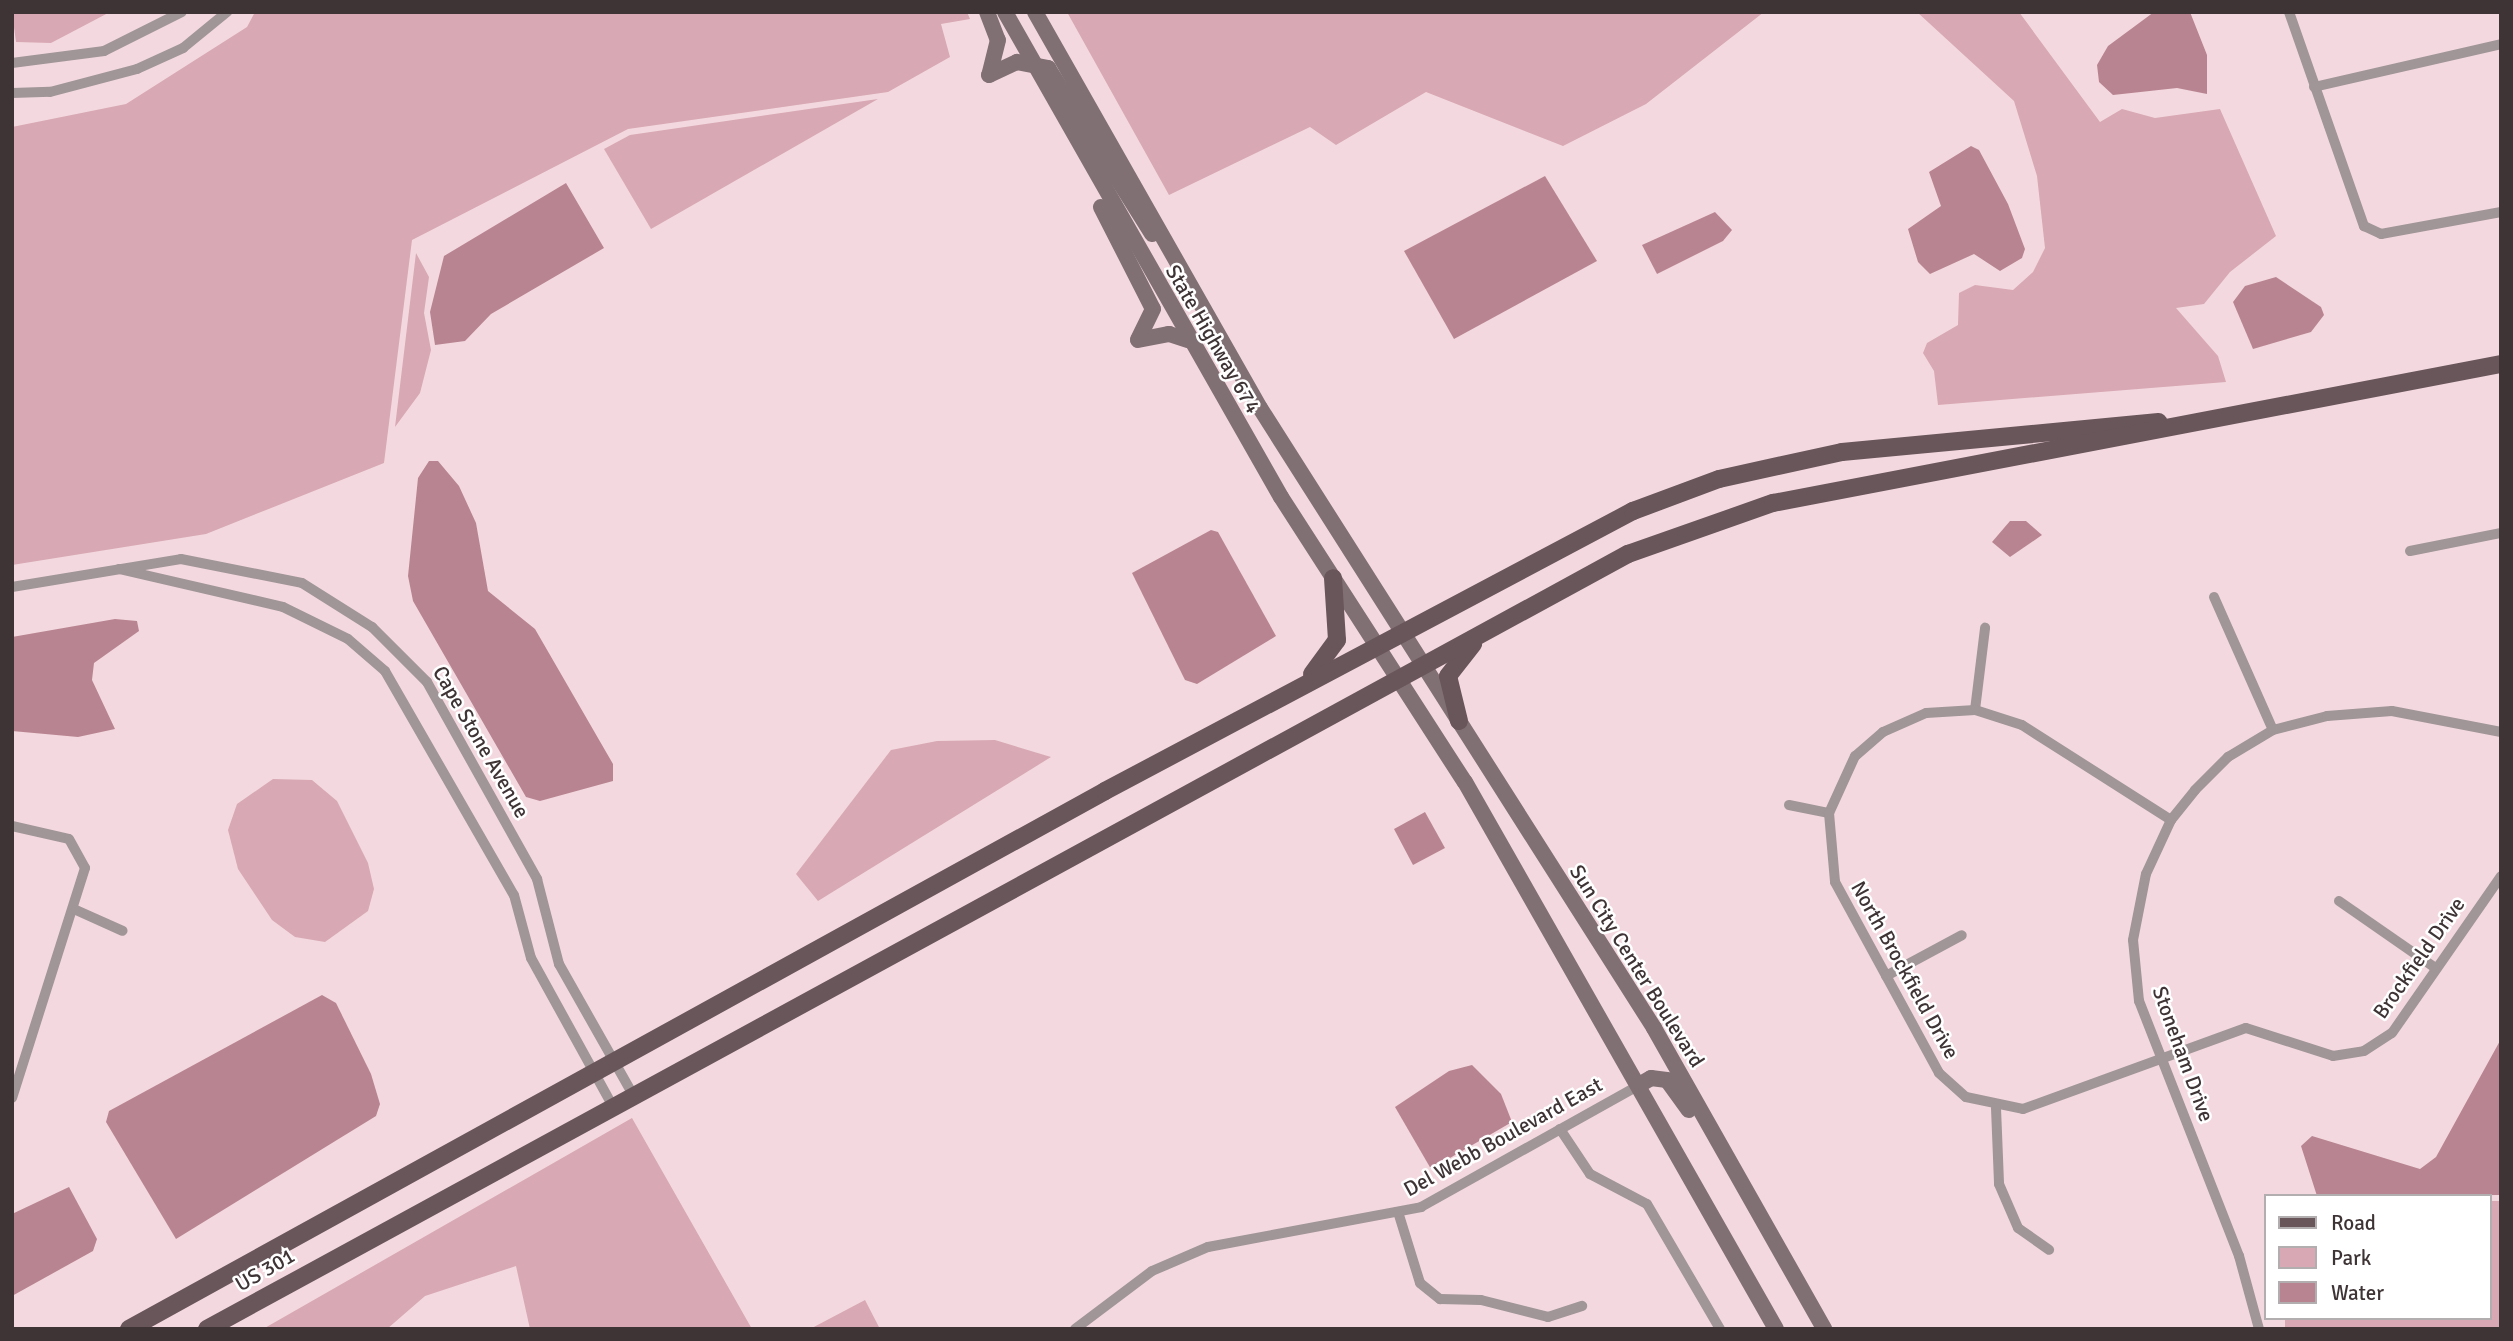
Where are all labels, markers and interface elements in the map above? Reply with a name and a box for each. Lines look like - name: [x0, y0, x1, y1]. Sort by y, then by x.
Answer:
- street label: State Highway 674: [1160, 260, 1266, 418]
- street label: Cape Stone Avenue: [427, 661, 535, 823]
- street label: Sun City Center Boulevard: [1564, 860, 1710, 1072]
- street label: North Brockfield Drive: [1846, 877, 1964, 1063]
- street label: Brockfield Drive: [2368, 892, 2470, 1024]
- street label: Stoneham Drive: [2147, 983, 2219, 1125]
- street label: Del Webb Boulevard East: [1399, 1072, 1607, 1202]
- legend: [2264, 1194, 2492, 1320]
- text: Road: [2331, 1210, 2376, 1236]
- street label: US 301: [231, 1243, 299, 1297]
- text: Park: [2331, 1245, 2371, 1271]
- text: Water: [2331, 1280, 2384, 1306]

